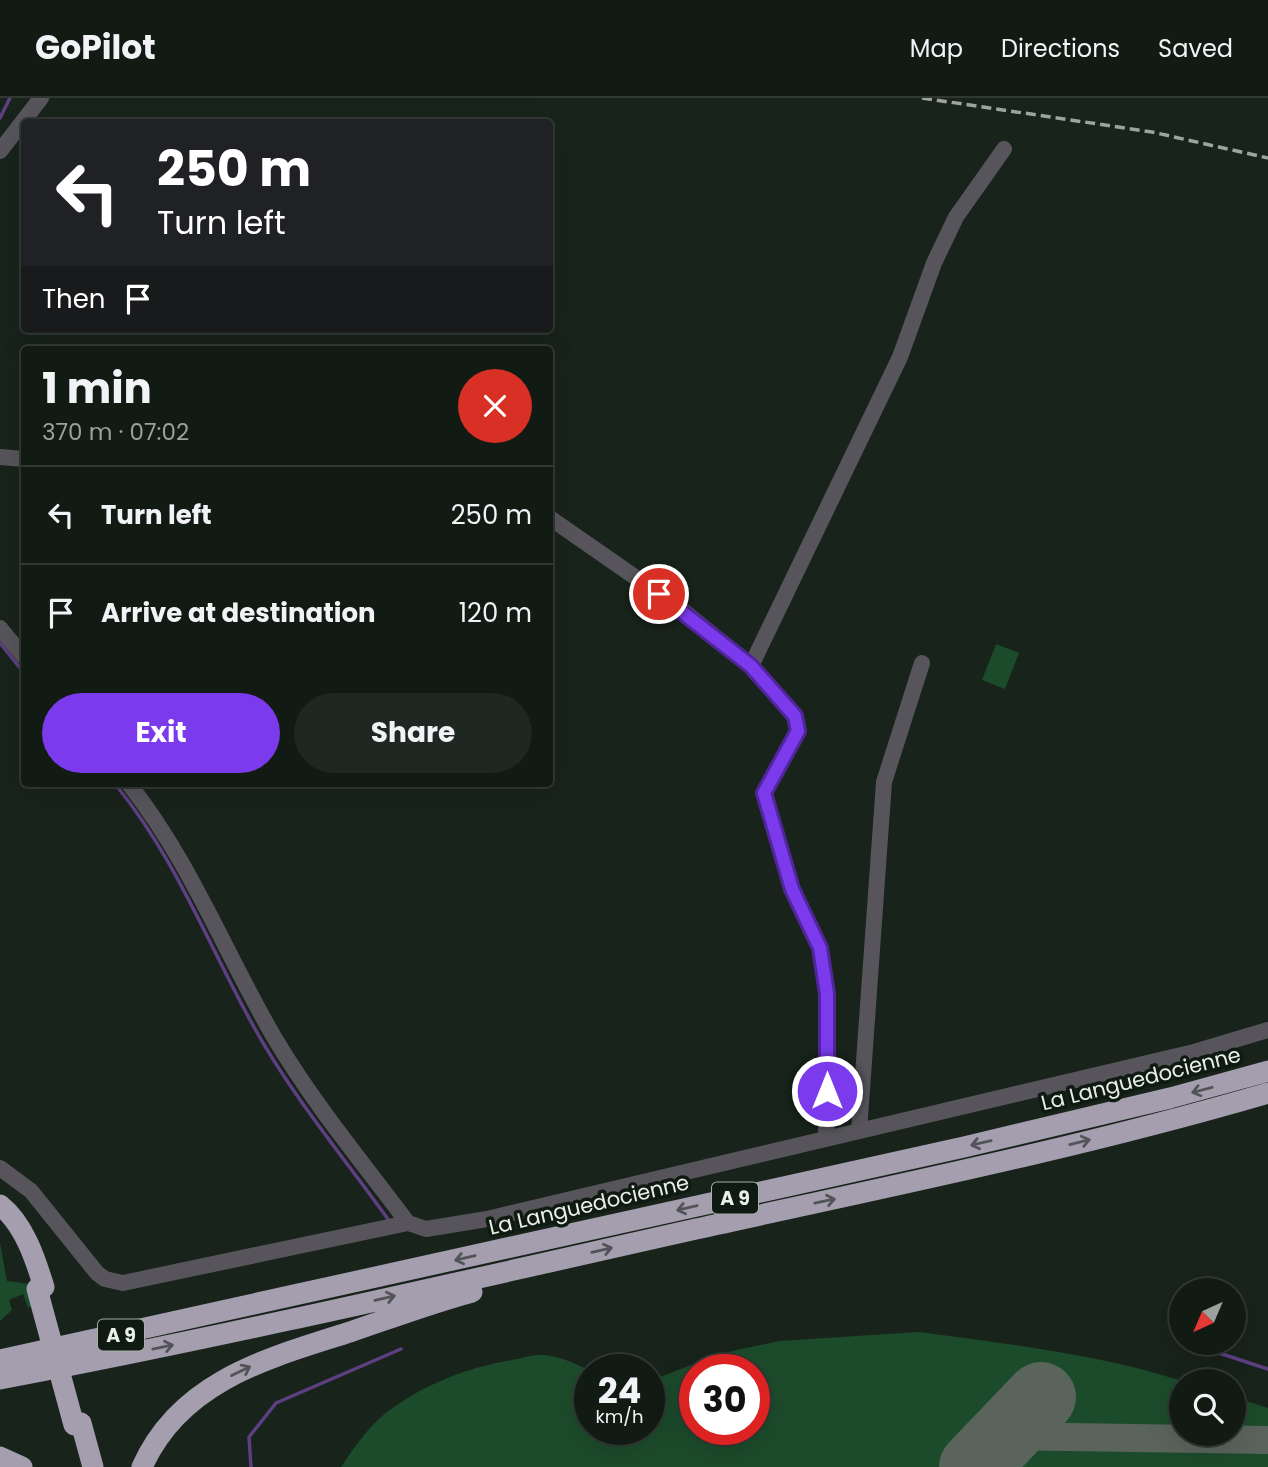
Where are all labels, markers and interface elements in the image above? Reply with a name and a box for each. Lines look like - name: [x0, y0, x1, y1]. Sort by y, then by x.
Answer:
- text: GoPilot: [35, 24, 156, 71]
- text: Map: [910, 32, 963, 65]
- text: Directions: [1001, 32, 1120, 65]
- text: Saved: [1158, 32, 1233, 65]
- text: 250 m: [157, 135, 311, 203]
- icon: left: [42, 147, 133, 238]
- text: Turn left: [157, 200, 286, 245]
- icon: arrive: [119, 280, 157, 318]
- text: Then: [42, 281, 105, 317]
- text: 1 min: [42, 359, 152, 418]
- button: close: [458, 369, 532, 443]
- text: 370 m · 07:02: [42, 416, 189, 448]
- icon: left: [42, 496, 80, 534]
- text: Turn left: [101, 497, 212, 533]
- text: 250 m: [451, 497, 532, 533]
- pin: [629, 564, 689, 624]
- icon: arrive: [640, 575, 678, 613]
- icon: arrive: [42, 594, 80, 632]
- text: Arrive at destination: [101, 595, 376, 631]
- text: 120 m: [459, 595, 532, 631]
- button: Exit: [42, 693, 280, 773]
- button: Share: [294, 693, 532, 773]
- street label: La Languedocienne: [1038, 1040, 1244, 1117]
- position arrow: [790, 1054, 864, 1128]
- one-way arrow: [1192, 1084, 1214, 1097]
- one-way arrow: [1068, 1134, 1091, 1148]
- one-way arrow: [970, 1137, 993, 1151]
- street label: La Languedocienne: [486, 1167, 692, 1242]
- road number: A 9: [712, 1182, 758, 1214]
- one-way arrow: [813, 1194, 835, 1207]
- one-way arrow: [676, 1202, 699, 1216]
- one-way arrow: [590, 1243, 613, 1257]
- one-way arrow: [454, 1252, 477, 1265]
- north arrow: [1169, 1278, 1246, 1354]
- map controls: [1169, 1278, 1246, 1446]
- one-way arrow: [373, 1291, 396, 1305]
- road number: A 9: [98, 1320, 144, 1350]
- one-way arrow: [151, 1339, 174, 1353]
- speed limit sign: 30: [679, 1354, 770, 1445]
- one-way arrow: [230, 1363, 251, 1377]
- text: 24: [598, 1366, 641, 1415]
- button: search: [1169, 1369, 1246, 1446]
- text: km/h: [596, 1404, 643, 1429]

